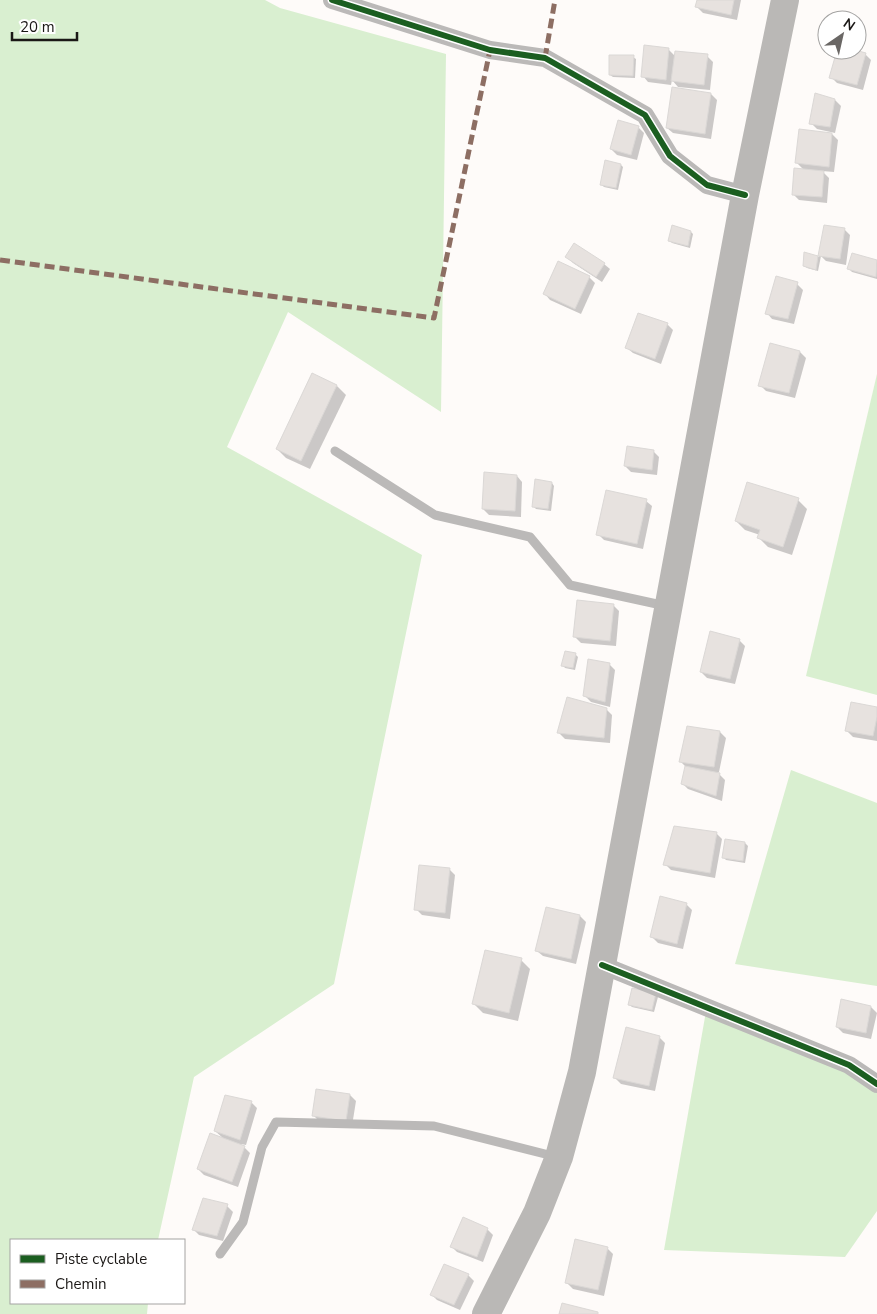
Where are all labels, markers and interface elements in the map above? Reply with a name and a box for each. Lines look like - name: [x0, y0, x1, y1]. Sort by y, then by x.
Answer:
- scale bar: [12, 10, 78, 42]
- north arrow: [817, 10, 867, 60]
- text: N: [839, 14, 859, 35]
- text: 20 m: [20, 17, 55, 37]
- legend: [10, 1239, 185, 1304]
- text: Piste cyclable: [55, 1249, 147, 1269]
- text: Chemin: [55, 1274, 106, 1294]

